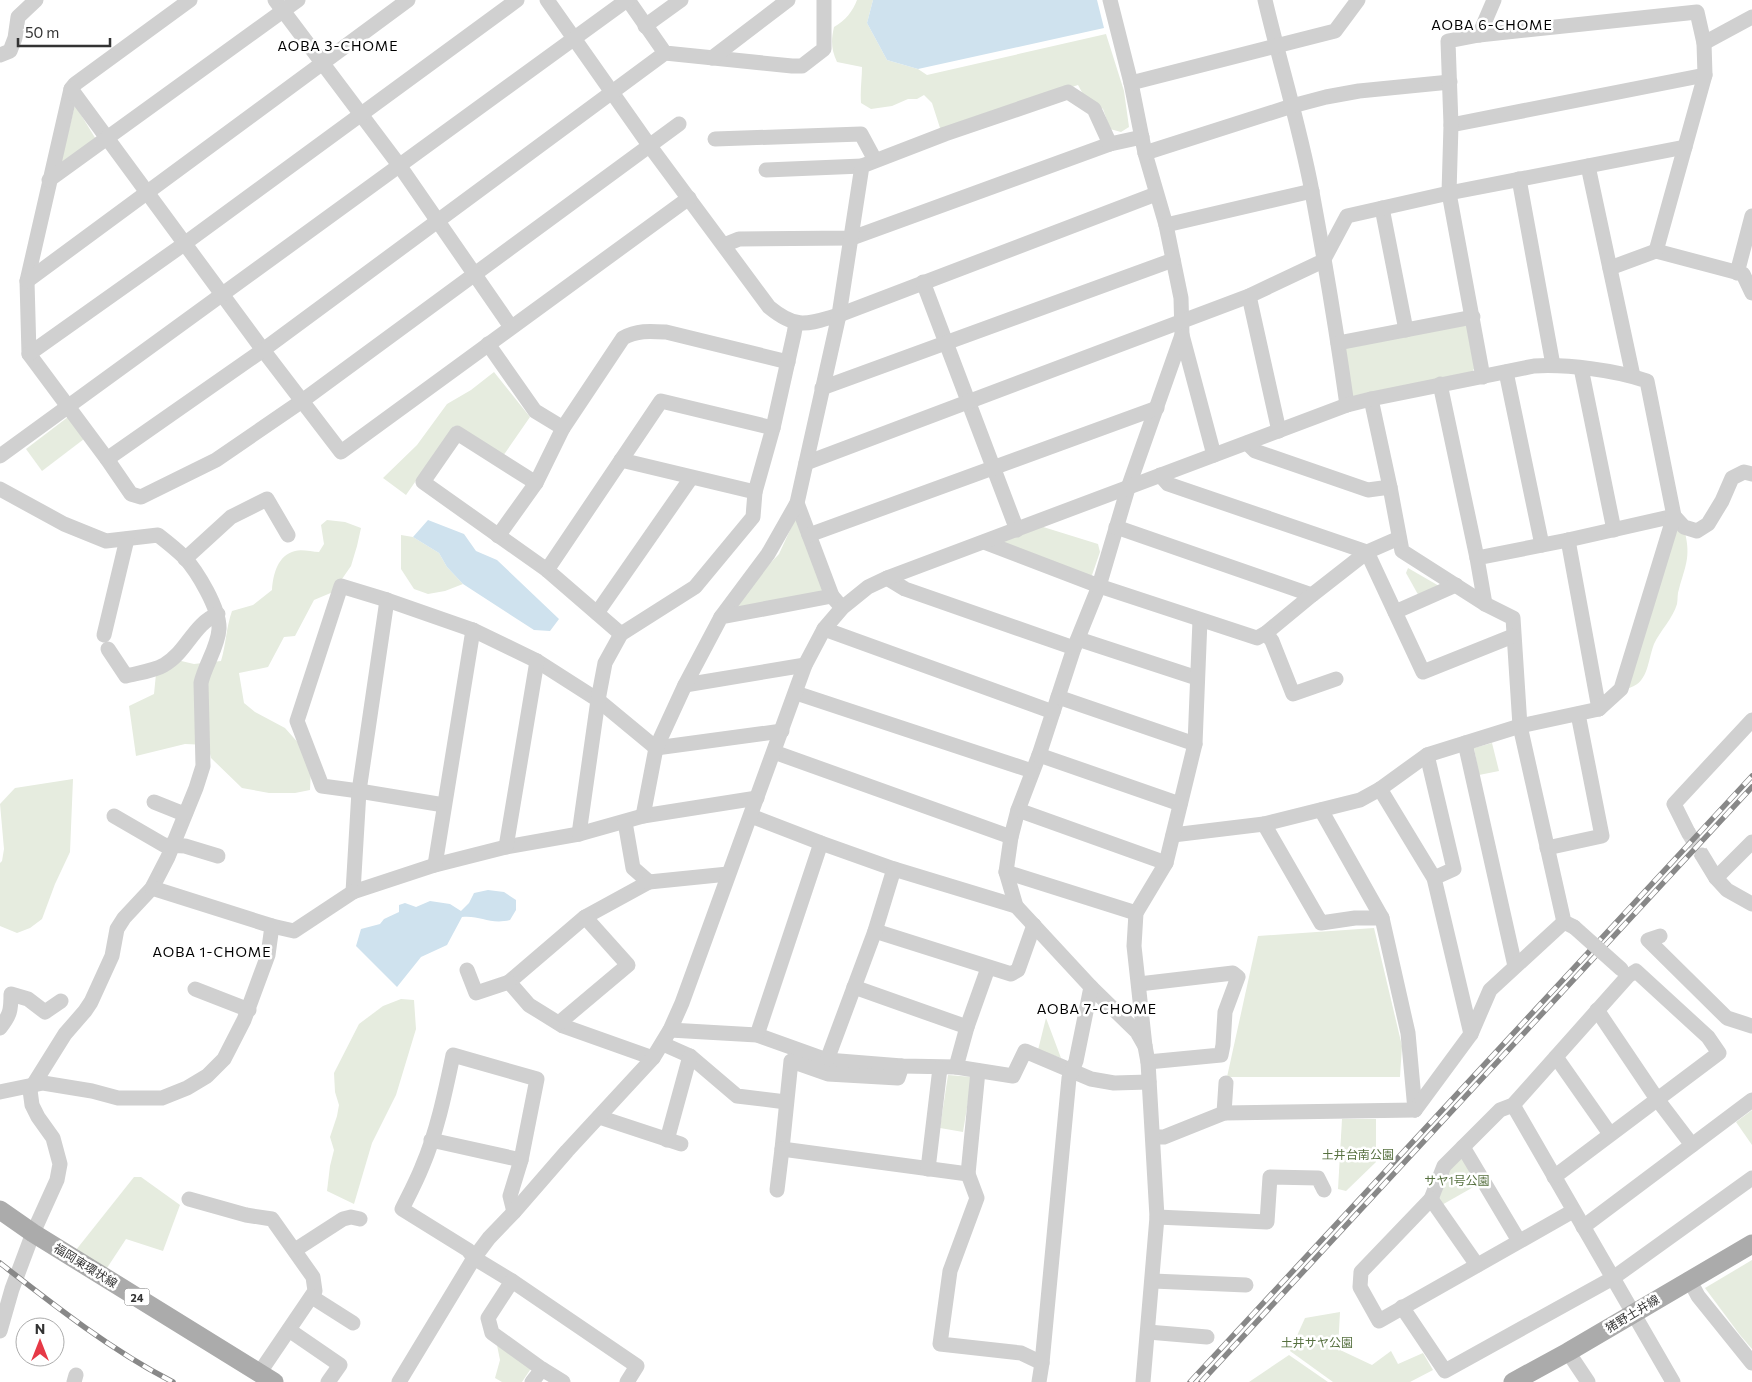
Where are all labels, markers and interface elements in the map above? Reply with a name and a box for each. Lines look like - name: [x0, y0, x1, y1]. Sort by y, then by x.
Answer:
- scale bar: [18, 15, 110, 47]
- district label: AOBA 6-CHOME: [1431, 16, 1553, 33]
- text: 50 m: [25, 23, 59, 41]
- district label: AOBA 3-CHOME: [278, 37, 398, 54]
- district label: AOBA 1-CHOME: [153, 943, 271, 960]
- district label: AOBA 7-CHOME: [1037, 1000, 1157, 1017]
- park label: 土井台南公園: [1322, 1147, 1394, 1161]
- park label: サヤ1号公園: [1424, 1173, 1490, 1187]
- street label: 福岡東環状線: [52, 1240, 120, 1290]
- road number: 24: [124, 1288, 150, 1305]
- street label: 猪野土井線: [1603, 1292, 1661, 1334]
- north arrow: [15, 1317, 65, 1367]
- text: N: [35, 1320, 45, 1337]
- park label: 土井サヤ公園: [1281, 1335, 1353, 1349]

